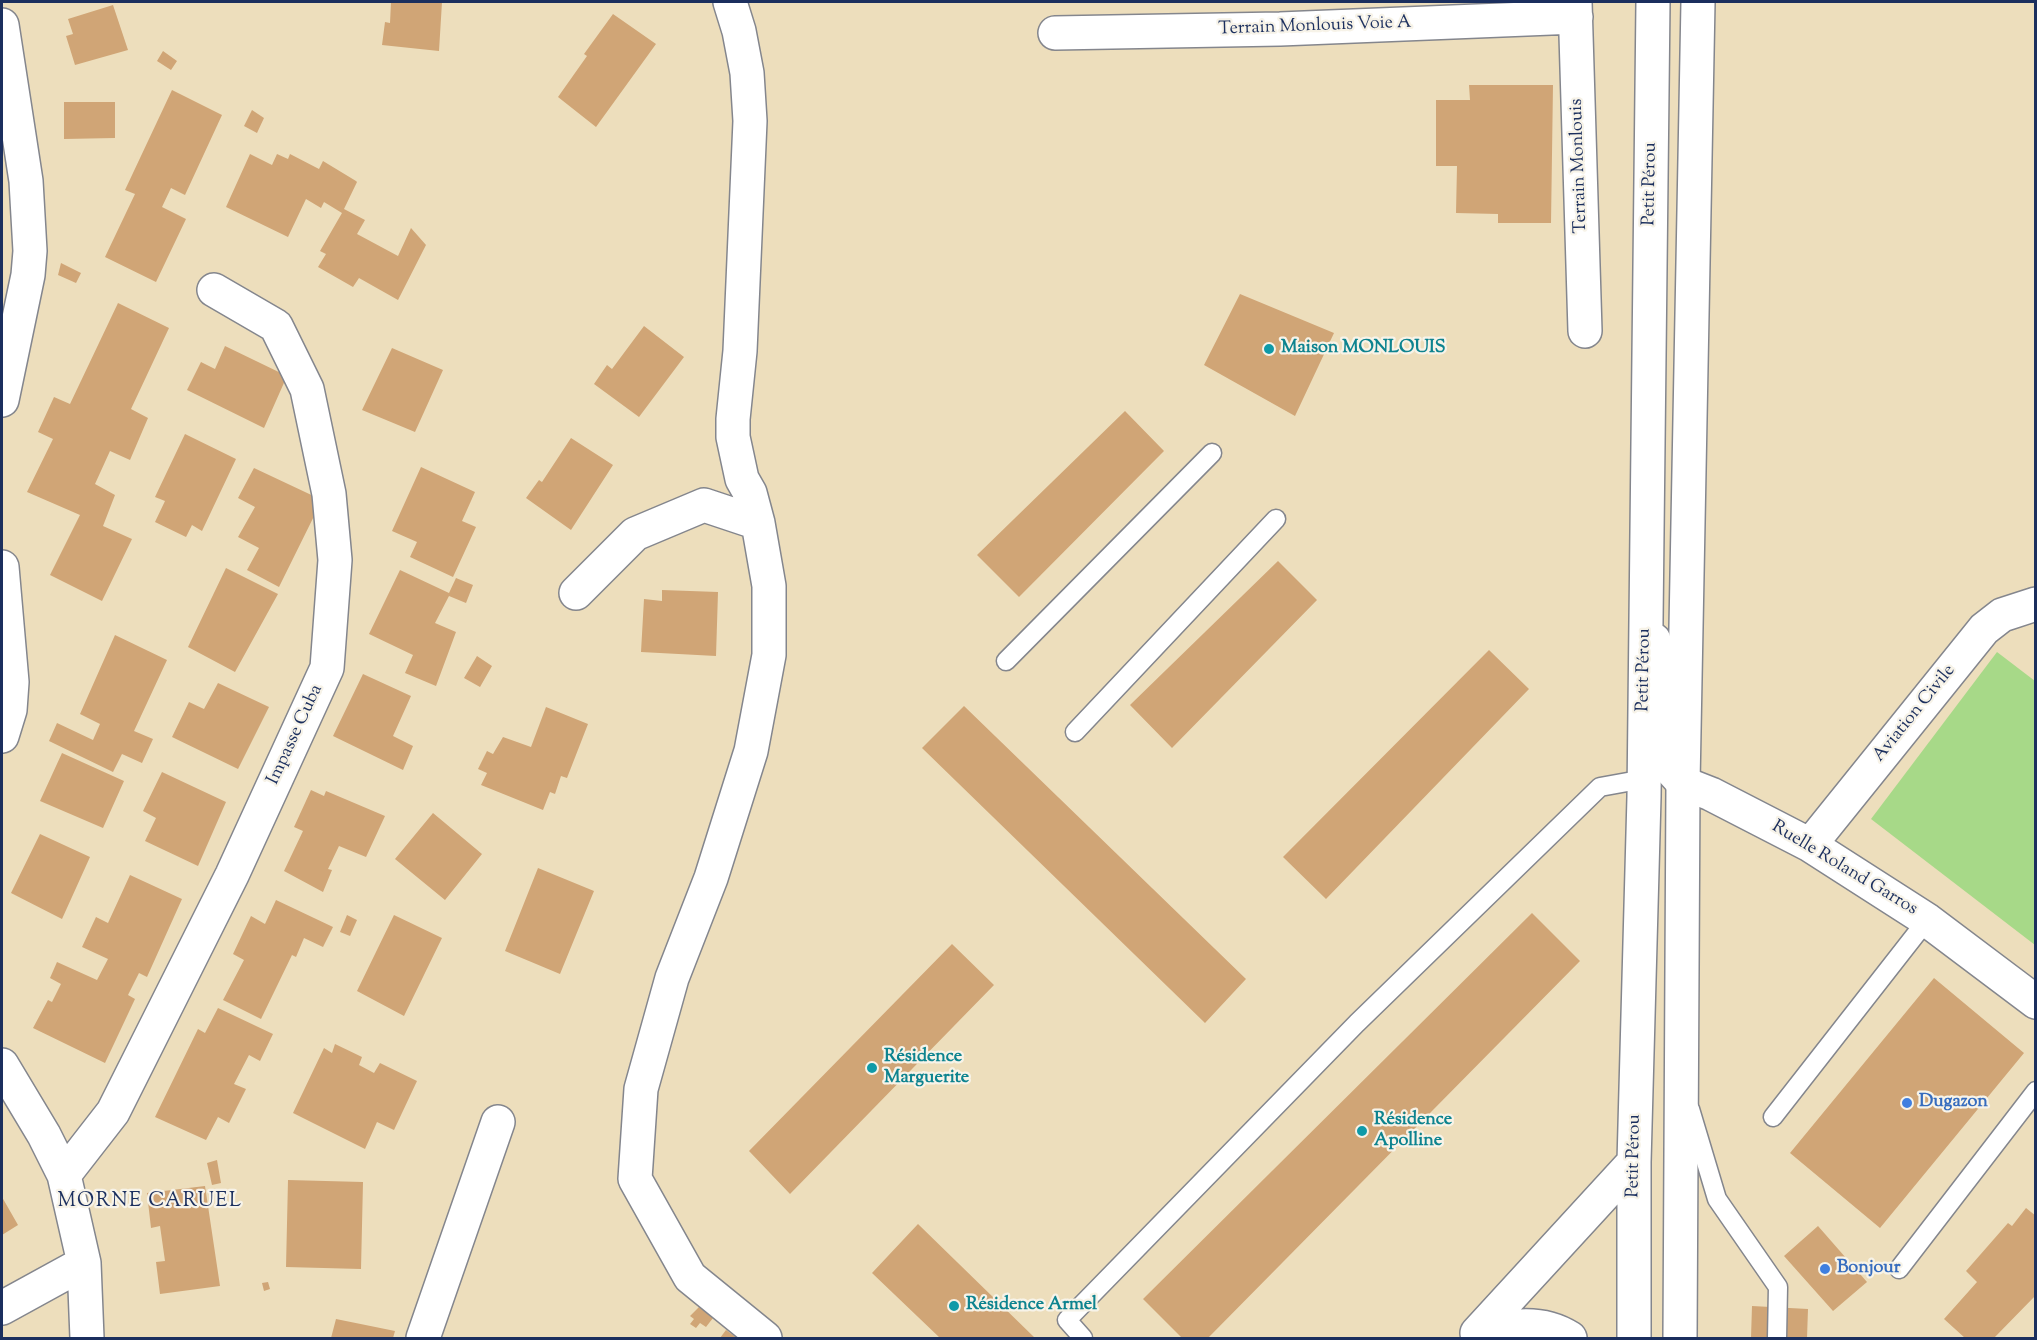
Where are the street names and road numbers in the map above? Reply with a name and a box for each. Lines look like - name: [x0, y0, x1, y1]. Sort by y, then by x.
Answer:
- street label: Terrain Monlouis Voie A: [1218, 13, 1412, 41]
- street label: Terrain Monlouis: [1567, 98, 1593, 234]
- street label: Petit Pérou: [1639, 142, 1663, 226]
- street label: Petit Pérou: [1633, 628, 1657, 712]
- street label: Aviation Civile: [1869, 661, 1961, 767]
- street label: Impasse Cuba: [263, 682, 329, 788]
- street label: Ruelle Roland Garros: [1767, 817, 1921, 921]
- street label: Petit Pérou: [1623, 1114, 1647, 1198]

